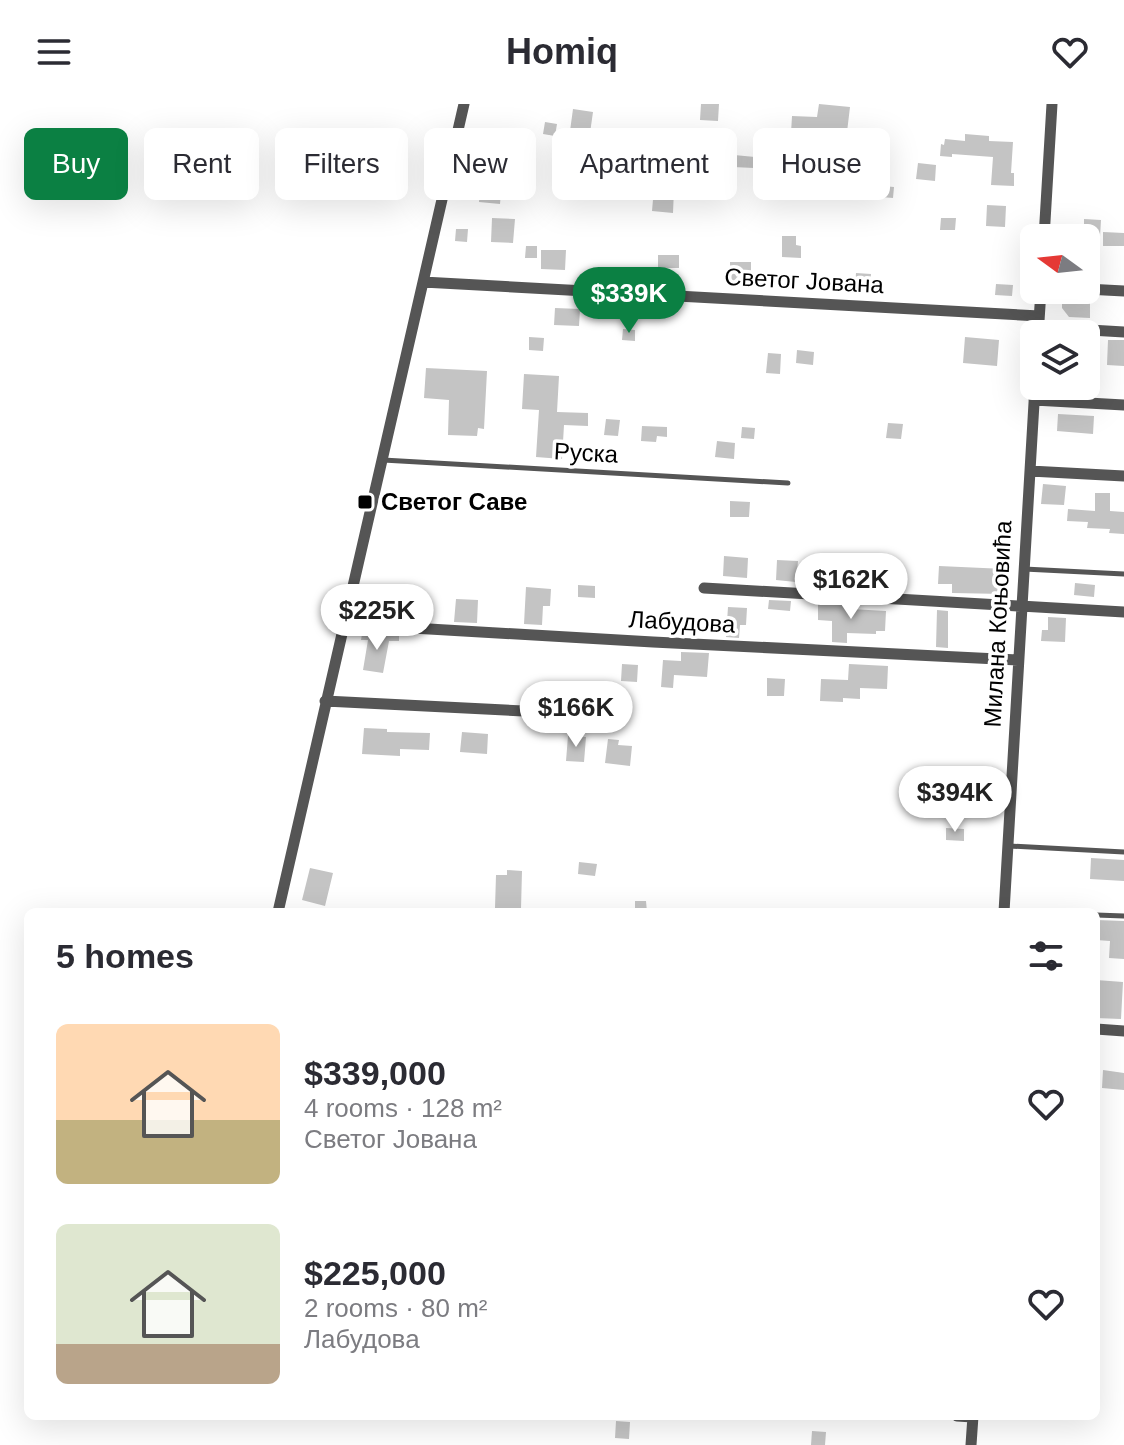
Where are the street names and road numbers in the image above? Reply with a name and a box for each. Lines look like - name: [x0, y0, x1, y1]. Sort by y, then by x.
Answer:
- street label: Светог Јована: [724, 263, 885, 298]
- street label: Руска: [553, 437, 619, 468]
- street label: Милана Коњовића: [979, 519, 1016, 728]
- street label: Лабудова: [628, 605, 737, 638]

